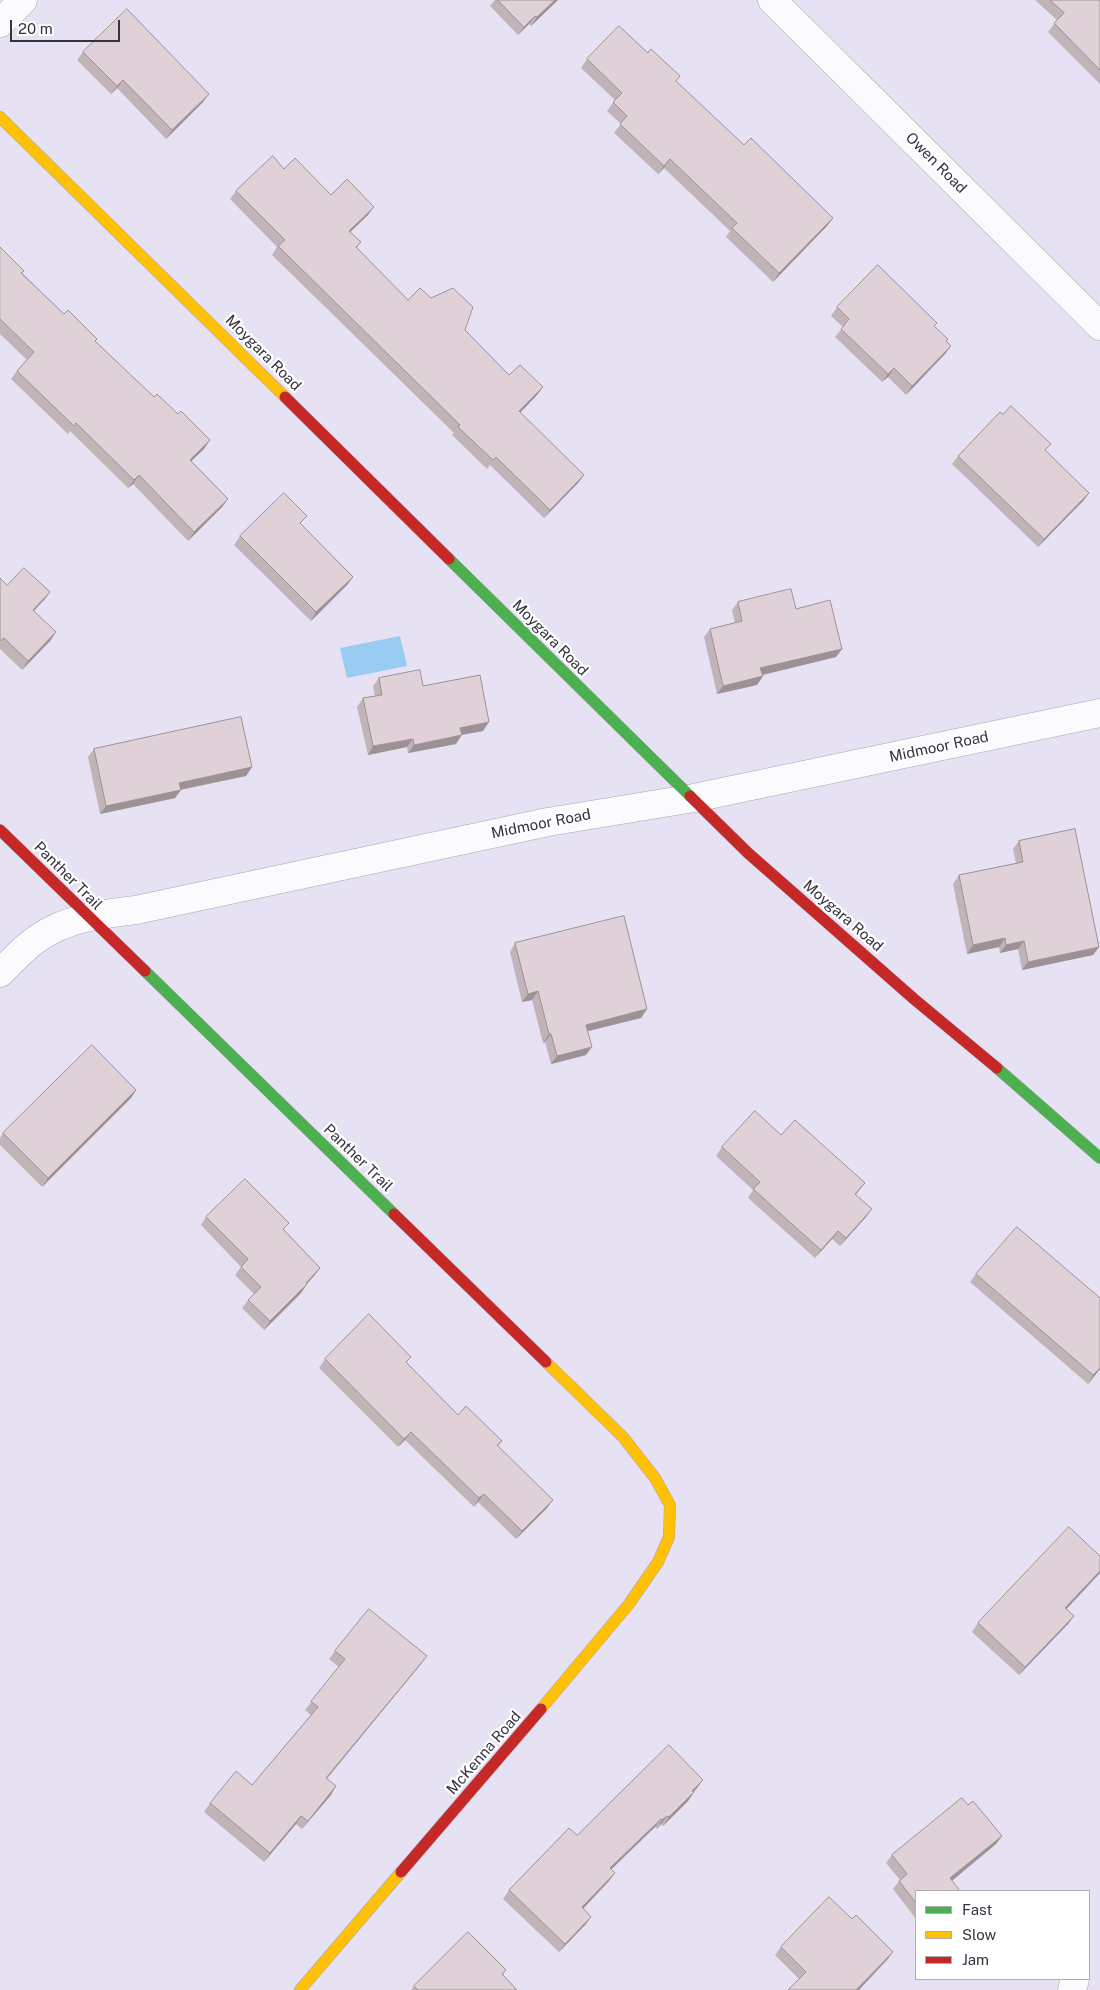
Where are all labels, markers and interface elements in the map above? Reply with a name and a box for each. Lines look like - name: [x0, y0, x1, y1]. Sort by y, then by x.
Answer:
- scale bar: [12, 10, 122, 42]
- text: 20 m: [18, 20, 53, 37]
- street label: Owen Road: [902, 129, 970, 197]
- street label: Moygara Road: [221, 311, 305, 395]
- street label: Moygara Road: [508, 596, 592, 680]
- street label: Midmoor Road: [888, 728, 990, 766]
- street label: Midmoor Road: [490, 806, 592, 842]
- street label: Panther Trail: [30, 838, 106, 914]
- street label: Moygara Road: [799, 876, 887, 956]
- street label: Panther Trail: [320, 1121, 396, 1195]
- street label: McKenna Road: [443, 1708, 525, 1798]
- legend: [915, 1890, 1090, 1980]
- text: Fast: [962, 1901, 992, 1918]
- text: Slow: [962, 1926, 996, 1943]
- text: Jam: [962, 1951, 989, 1968]

